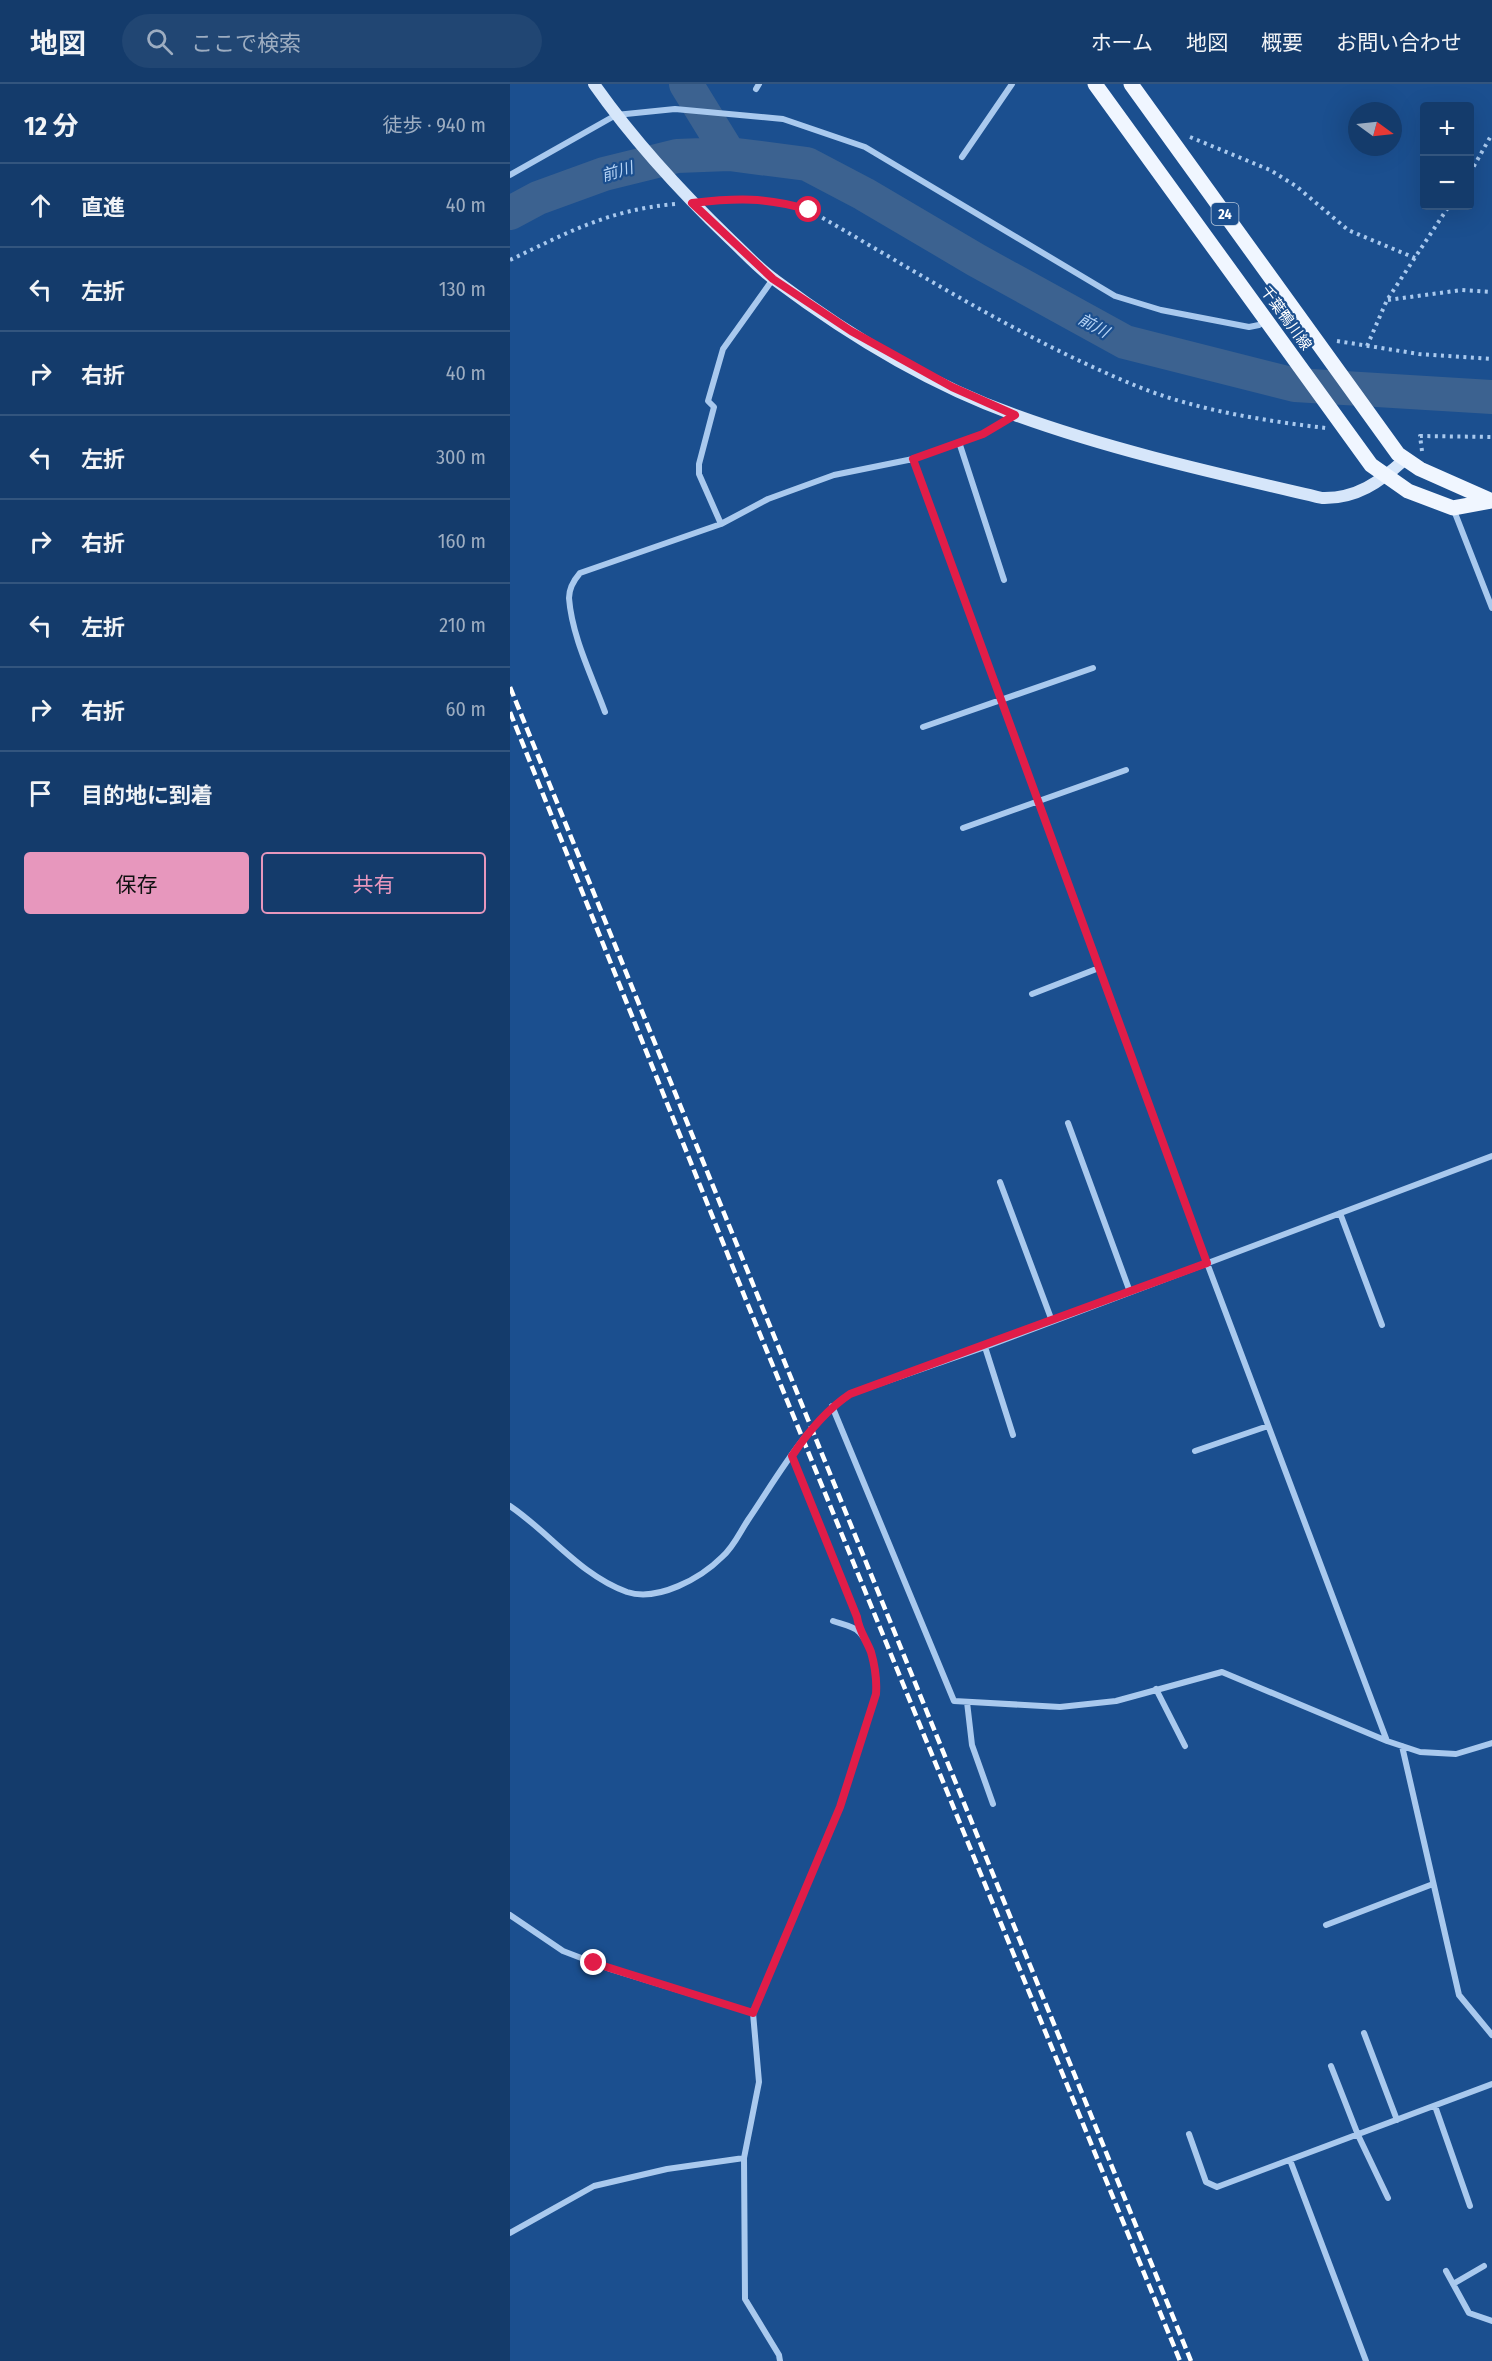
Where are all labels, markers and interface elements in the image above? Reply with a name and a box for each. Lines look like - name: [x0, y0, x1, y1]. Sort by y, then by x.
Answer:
- search box: [122, 14, 542, 68]
- icon: search: [143, 25, 176, 58]
- text: 地図: [30, 27, 86, 60]
- text: ここで検索: [191, 30, 301, 57]
- text: ホーム: [1091, 30, 1153, 56]
- text: 地図: [1186, 30, 1228, 56]
- text: 概要: [1261, 30, 1303, 56]
- text: お問い合わせ: [1336, 30, 1462, 56]
- north arrow: [1348, 102, 1402, 156]
- map controls: [1420, 102, 1474, 210]
- button: +: [1420, 102, 1474, 156]
- text: 12 分: [24, 111, 78, 142]
- text: 徒歩 · 940 m: [383, 113, 486, 137]
- button: −: [1420, 156, 1474, 210]
- water label: 前川: [599, 157, 637, 185]
- icon: ahead: [24, 189, 57, 222]
- text: 40 m: [446, 193, 486, 217]
- text: 直進: [81, 194, 125, 221]
- route start: [795, 196, 821, 222]
- road number: 24: [1212, 203, 1238, 225]
- icon: left: [24, 273, 57, 306]
- text: 130 m: [439, 277, 486, 301]
- text: 左折: [81, 278, 125, 305]
- street label: 千葉鴨川線: [1257, 282, 1315, 354]
- water label: 前川: [1075, 309, 1114, 342]
- icon: right: [24, 357, 57, 390]
- text: 40 m: [446, 361, 486, 385]
- text: 右折: [81, 362, 125, 389]
- icon: left: [24, 441, 57, 474]
- text: 300 m: [436, 445, 486, 469]
- text: 左折: [81, 446, 125, 473]
- icon: right: [24, 525, 57, 558]
- text: 160 m: [438, 529, 486, 553]
- text: 右折: [81, 530, 125, 557]
- icon: left: [24, 609, 57, 642]
- text: 210 m: [439, 613, 486, 637]
- text: 左折: [81, 614, 125, 641]
- icon: right: [24, 693, 57, 726]
- text: 60 m: [446, 697, 486, 721]
- text: 右折: [81, 698, 125, 725]
- icon: arrive: [24, 777, 57, 810]
- text: 目的地に到着: [81, 782, 213, 809]
- button: 保存: [24, 852, 249, 914]
- button: 共有: [261, 852, 486, 914]
- route end: [580, 1949, 606, 1975]

